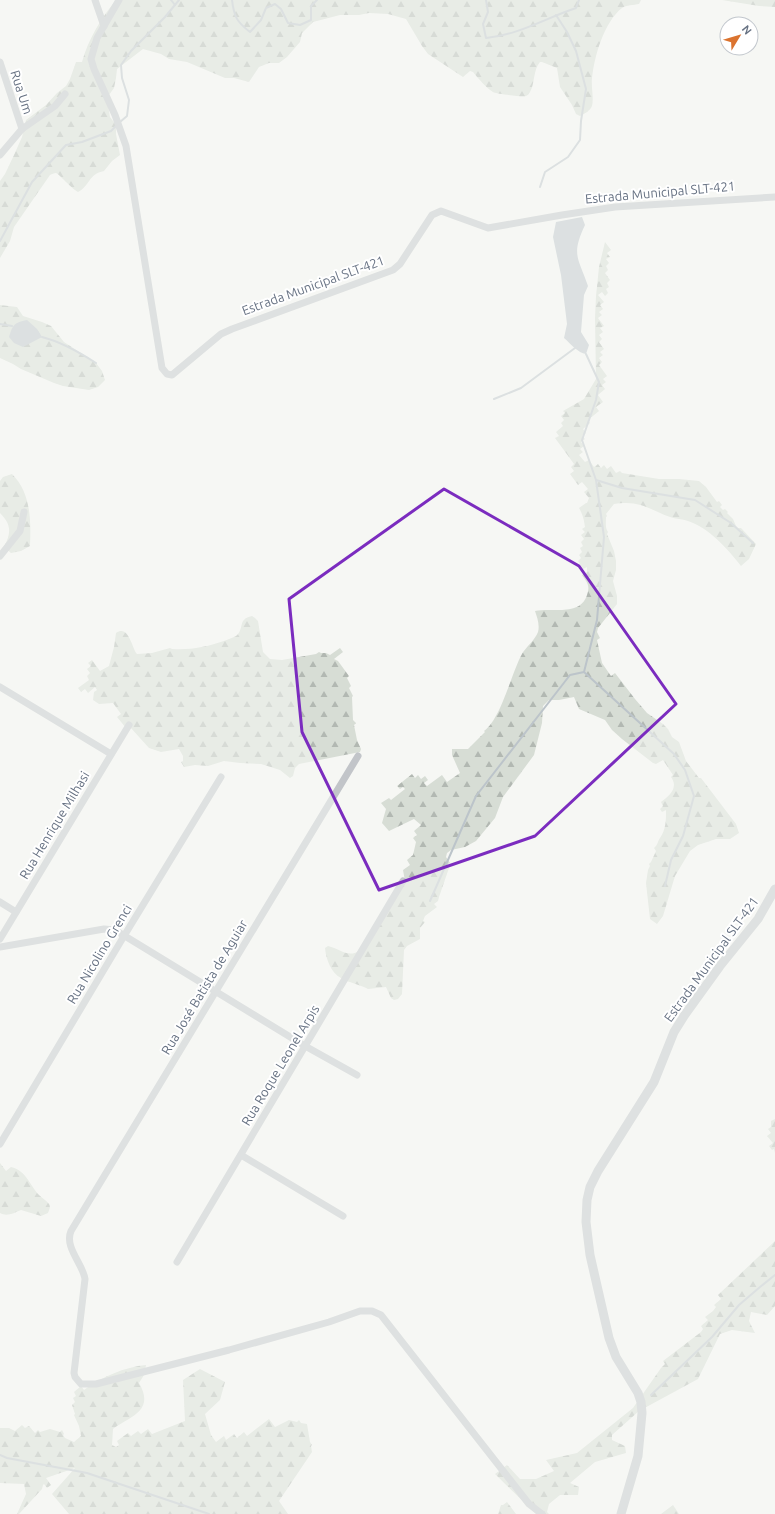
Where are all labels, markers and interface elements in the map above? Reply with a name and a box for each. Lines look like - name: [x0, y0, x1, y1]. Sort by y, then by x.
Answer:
- north arrow: [719, 16, 759, 56]
- text: N: [740, 23, 754, 37]
- street label: Rua Um: [8, 68, 36, 116]
- street label: Estrada Municipal SLT-421: [584, 178, 736, 206]
- street label: Estrada Municipal SLT-421: [240, 253, 386, 317]
- street label: Rua Henrique Milhasi: [16, 769, 92, 881]
- street label: Estrada Municipal SLT-421: [661, 894, 761, 1024]
- street label: Rua Nicolino Grenci: [64, 902, 134, 1006]
- street label: Rua José Batista de Aguiar: [158, 917, 250, 1057]
- street label: Rua Roque Leonel Arpis: [238, 1002, 322, 1128]

